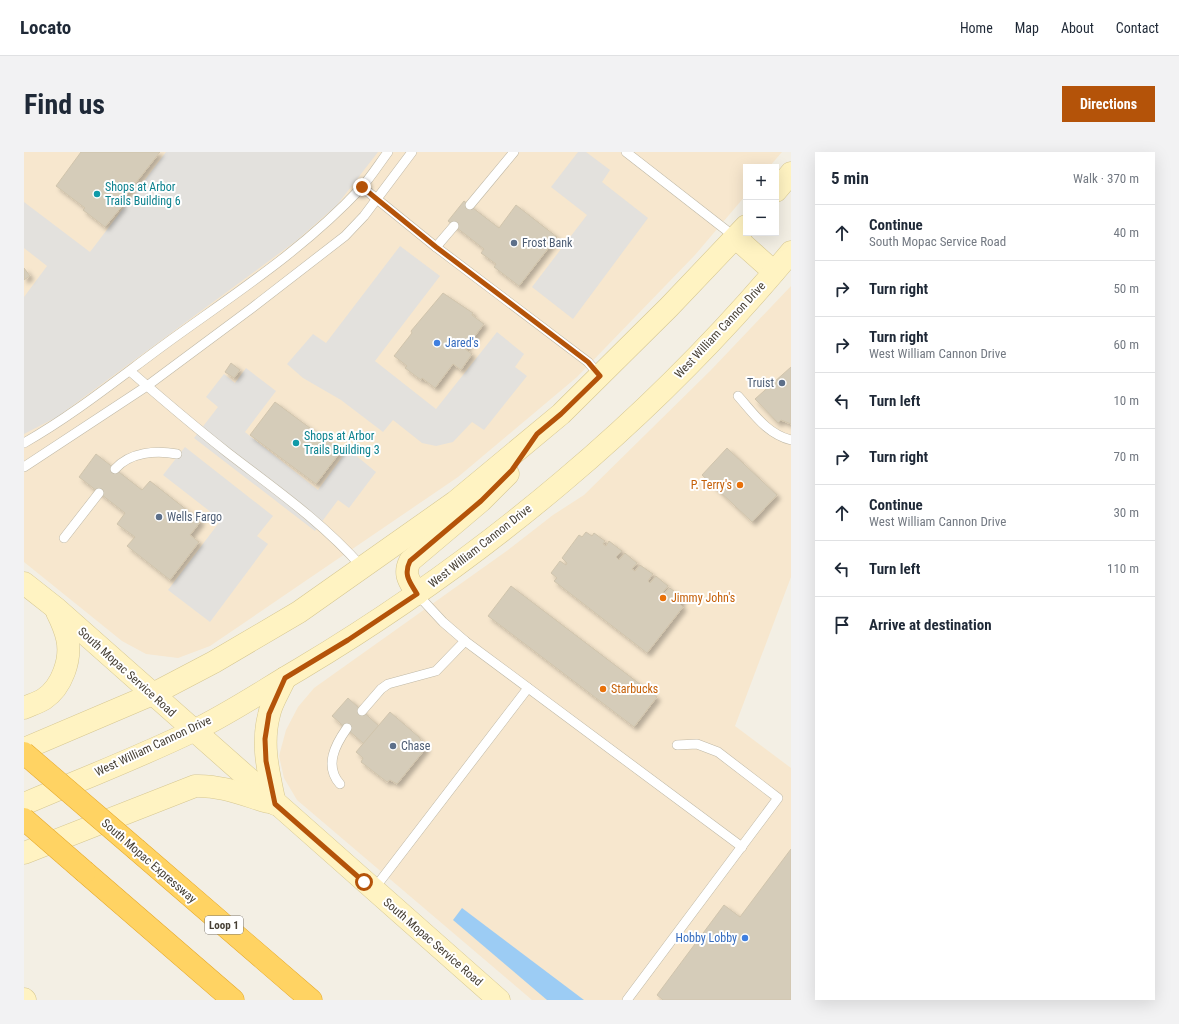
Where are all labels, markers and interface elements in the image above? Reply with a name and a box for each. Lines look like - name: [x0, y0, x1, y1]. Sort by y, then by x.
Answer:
- text: Locato: [20, 16, 71, 39]
- text: Home: [960, 20, 993, 36]
- text: Map: [1015, 20, 1039, 36]
- text: About: [1061, 20, 1094, 36]
- text: Contact: [1116, 20, 1159, 36]
- button: Directions: [1062, 86, 1155, 122]
- text: Find us: [24, 88, 105, 121]
- map controls: [743, 164, 779, 236]
- button: +: [743, 164, 779, 200]
- text: 5 min: [831, 168, 869, 188]
- text: Walk · 370 m: [1073, 171, 1139, 186]
- route end: [353, 178, 371, 196]
- place label: Shops at Arbor Trails Building 6: [105, 180, 181, 208]
- marker: Shops at Arbor Trails Building 6: [92, 189, 102, 199]
- button: −: [743, 200, 779, 236]
- text: Continue: [869, 216, 923, 234]
- icon: ahead: [831, 222, 853, 244]
- text: 40 m: [1113, 225, 1139, 240]
- text: South Mopac Service Road: [869, 234, 1006, 249]
- place label: Frost Bank: [522, 236, 573, 250]
- marker: Frost Bank: [509, 238, 519, 248]
- icon: right: [831, 278, 853, 300]
- street label: West William Cannon Drive: [672, 279, 769, 381]
- text: Turn right: [869, 280, 928, 298]
- text: 50 m: [1113, 281, 1139, 296]
- text: Turn right: [869, 328, 928, 346]
- icon: right: [831, 334, 853, 356]
- place label: Jared's: [445, 336, 479, 350]
- text: 60 m: [1113, 337, 1139, 352]
- marker: Jared's: [432, 338, 442, 348]
- text: West William Cannon Drive: [869, 346, 1006, 361]
- place label: Truist: [747, 376, 774, 390]
- marker: Truist: [777, 378, 787, 388]
- icon: left: [831, 390, 853, 412]
- text: Turn left: [869, 392, 920, 410]
- text: 10 m: [1113, 393, 1139, 408]
- place label: Shops at Arbor Trails Building 3: [304, 429, 380, 457]
- marker: Shops at Arbor Trails Building 3: [291, 438, 301, 448]
- icon: right: [831, 446, 853, 468]
- text: Turn right: [869, 448, 928, 466]
- text: 70 m: [1113, 449, 1139, 464]
- place label: P. Terry's: [691, 478, 732, 492]
- marker: P. Terry's: [735, 480, 745, 490]
- text: Continue: [869, 496, 923, 514]
- street label: West William Cannon Drive: [426, 501, 535, 591]
- icon: ahead: [831, 502, 853, 524]
- text: 30 m: [1113, 505, 1139, 520]
- place label: Wells Fargo: [167, 510, 222, 524]
- marker: Wells Fargo: [154, 512, 164, 522]
- text: West William Cannon Drive: [869, 514, 1006, 529]
- icon: left: [831, 558, 853, 580]
- text: Turn left: [869, 560, 920, 578]
- text: 110 m: [1107, 561, 1139, 576]
- place label: Jimmy John's: [671, 591, 735, 605]
- marker: Jimmy John's: [658, 593, 668, 603]
- icon: arrive: [831, 614, 853, 636]
- text: Arrive at destination: [869, 616, 992, 634]
- street label: South Mopac Service Road: [75, 624, 179, 720]
- place label: Starbucks: [611, 682, 658, 696]
- marker: Starbucks: [598, 684, 608, 694]
- street label: West William Cannon Drive: [93, 713, 214, 779]
- place label: Chase: [401, 739, 431, 753]
- marker: Chase: [388, 741, 398, 751]
- street label: South Mopac Expressway: [99, 816, 199, 906]
- route start: [355, 873, 373, 891]
- street label: South Mopac Service Road: [381, 895, 485, 989]
- road number: Loop 1: [205, 916, 243, 934]
- place label: Hobby Lobby: [676, 931, 737, 945]
- marker: Hobby Lobby: [740, 933, 750, 943]

